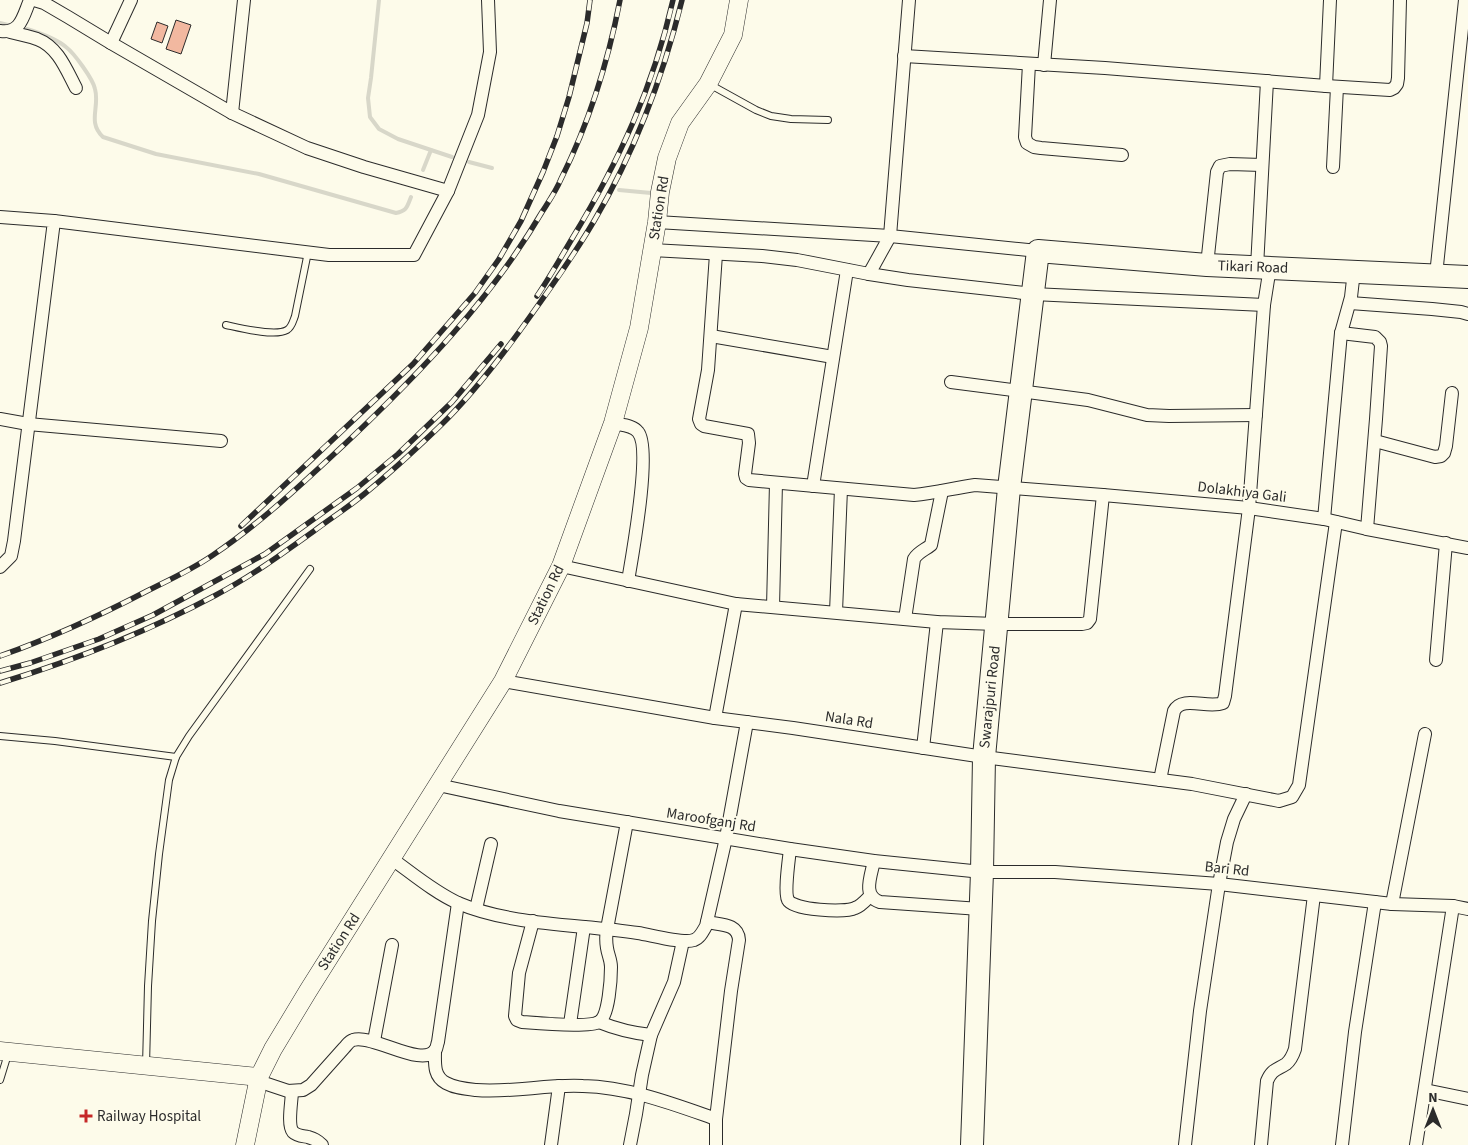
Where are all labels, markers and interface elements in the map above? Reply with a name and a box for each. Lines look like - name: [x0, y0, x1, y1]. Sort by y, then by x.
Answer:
- street label: Station Rd: [644, 174, 674, 242]
- street label: Tikari Road: [1217, 255, 1289, 279]
- street label: Dolakhiya Gali: [1196, 476, 1288, 508]
- street label: Station Rd: [522, 561, 570, 629]
- street label: Swarajpuri Road: [974, 645, 1006, 749]
- street label: Nala Rd: [823, 706, 875, 734]
- street label: Maroofganj Rd: [665, 803, 757, 837]
- street label: Bari Rd: [1204, 856, 1250, 882]
- street label: Station Rd: [313, 909, 365, 975]
- north arrow: [1408, 1085, 1458, 1135]
- text: N: [1428, 1088, 1438, 1108]
- place label: Railway Hospital: [97, 1106, 201, 1127]
- marker: Railway Hospital: [79, 1109, 93, 1123]

